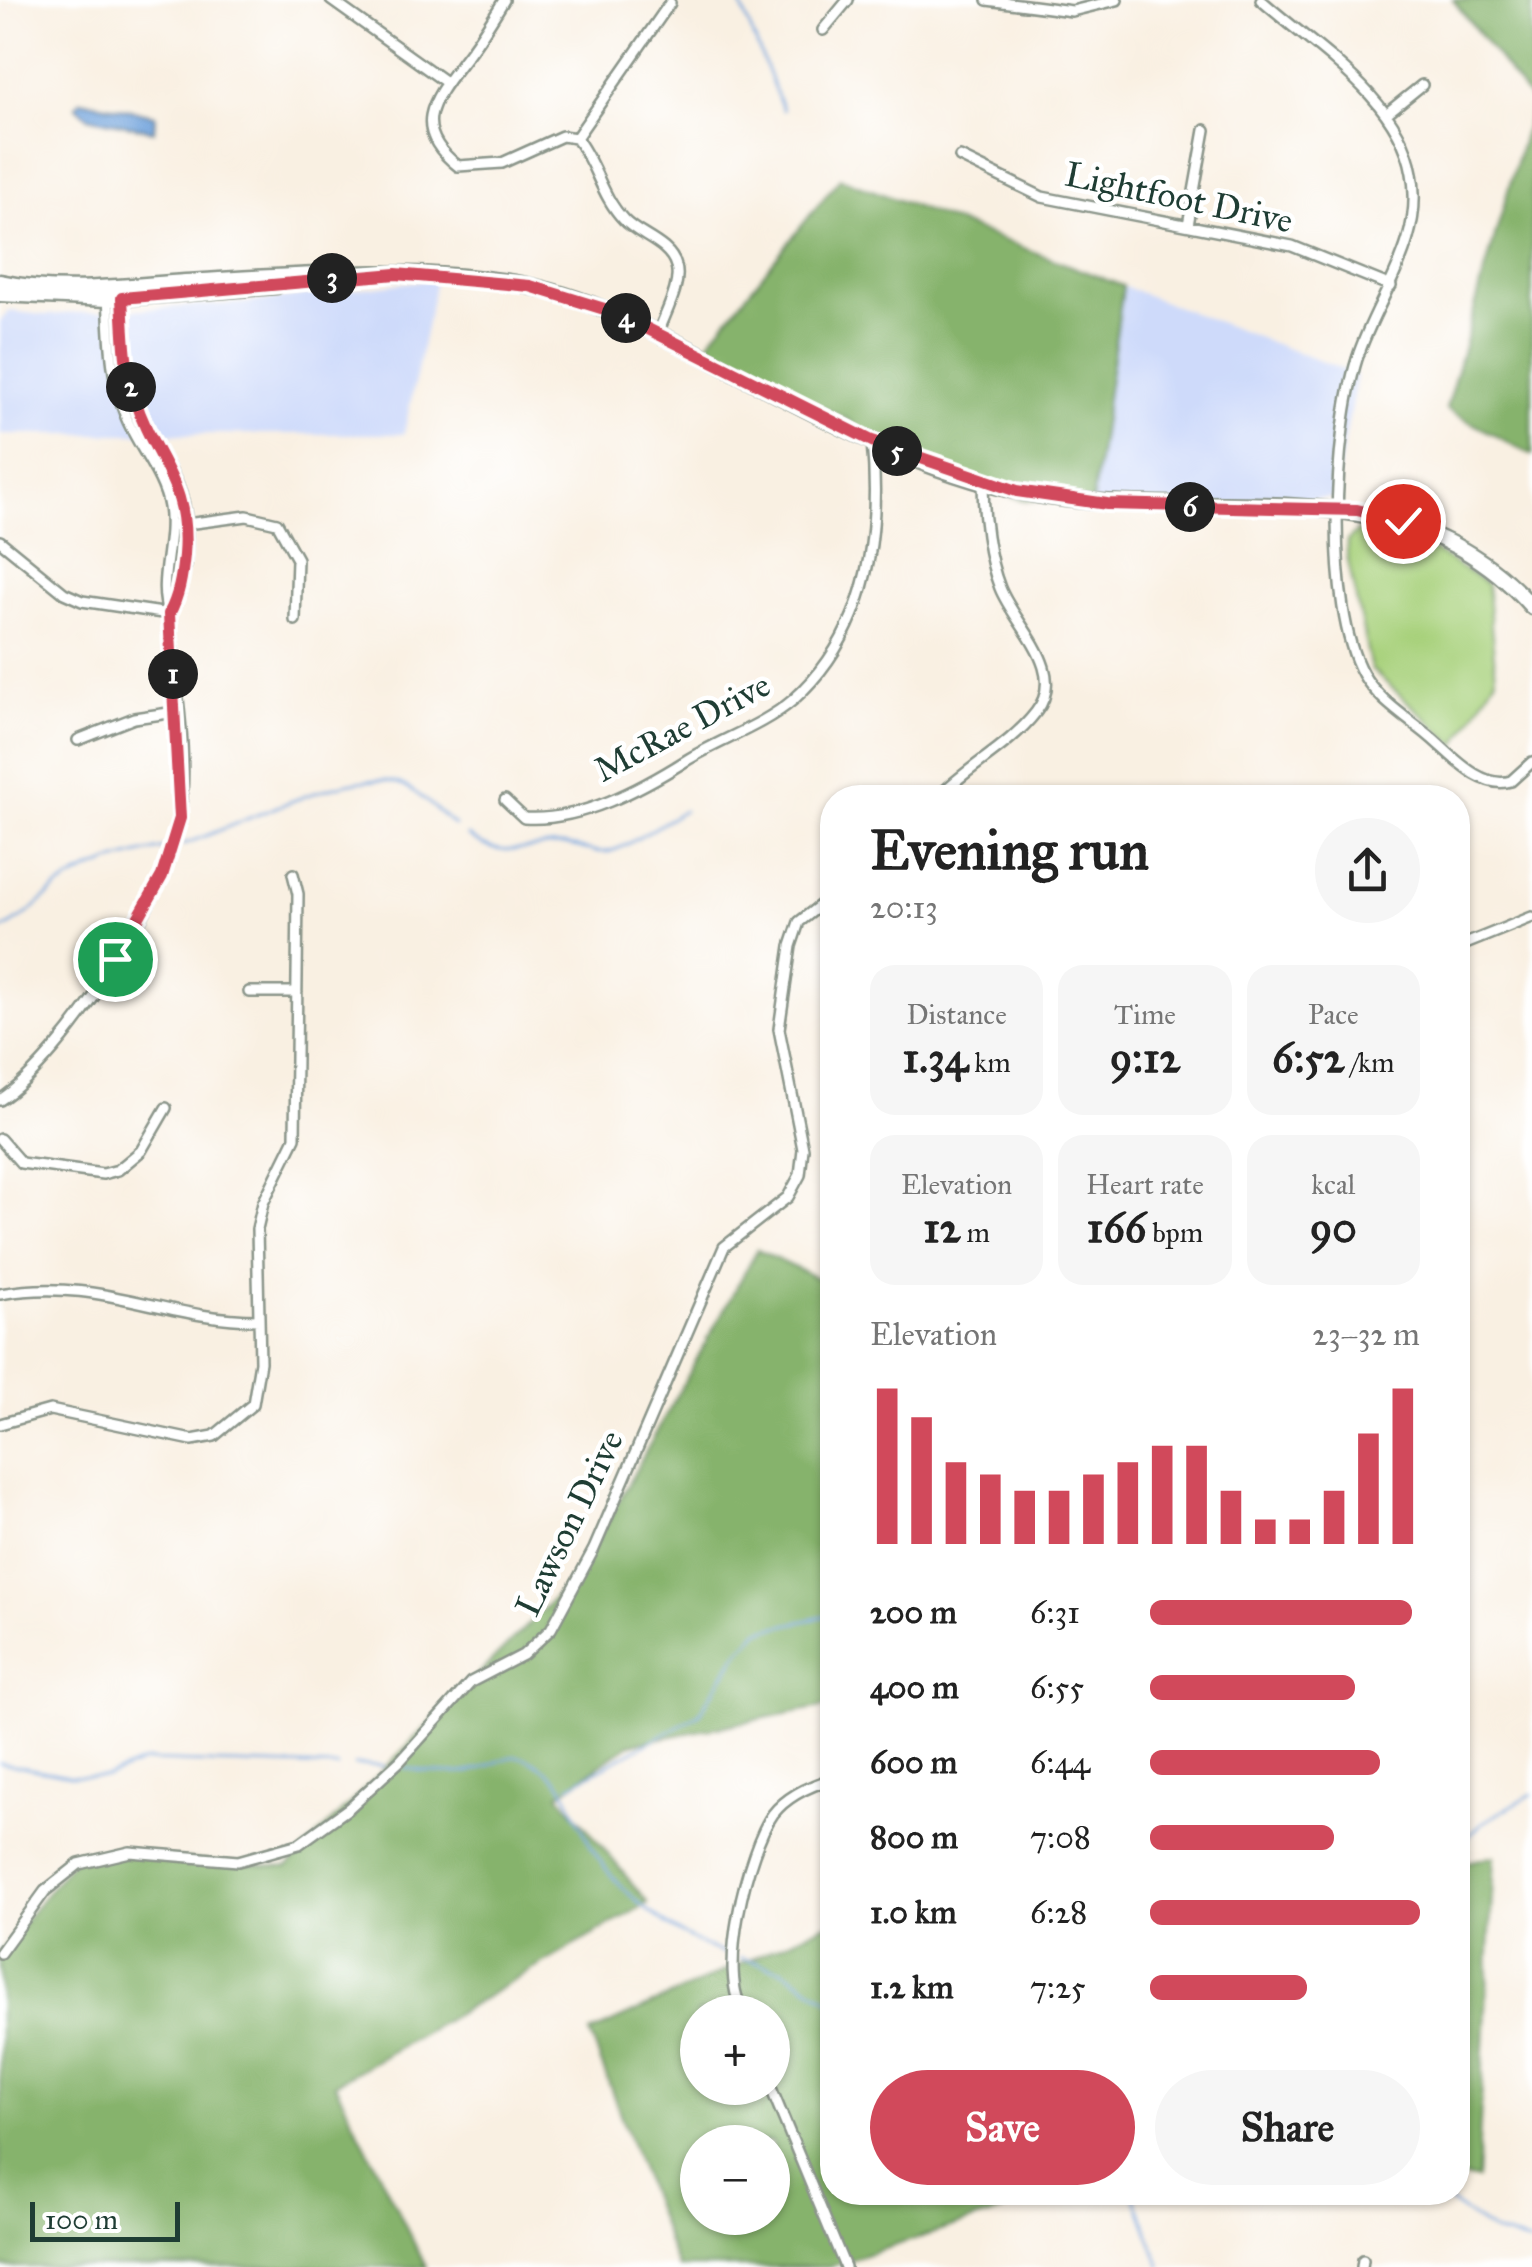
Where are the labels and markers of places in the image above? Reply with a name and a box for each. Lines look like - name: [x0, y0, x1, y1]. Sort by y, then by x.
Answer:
- pin: 3: [307, 253, 357, 303]
- pin: 4: [601, 293, 651, 343]
- pin: 2: [106, 362, 156, 412]
- pin: 5: [872, 426, 922, 476]
- pin: [1361, 479, 1446, 564]
- pin: 6: [1165, 482, 1215, 532]
- pin: 1: [148, 649, 198, 699]
- pin: [73, 917, 158, 1002]

